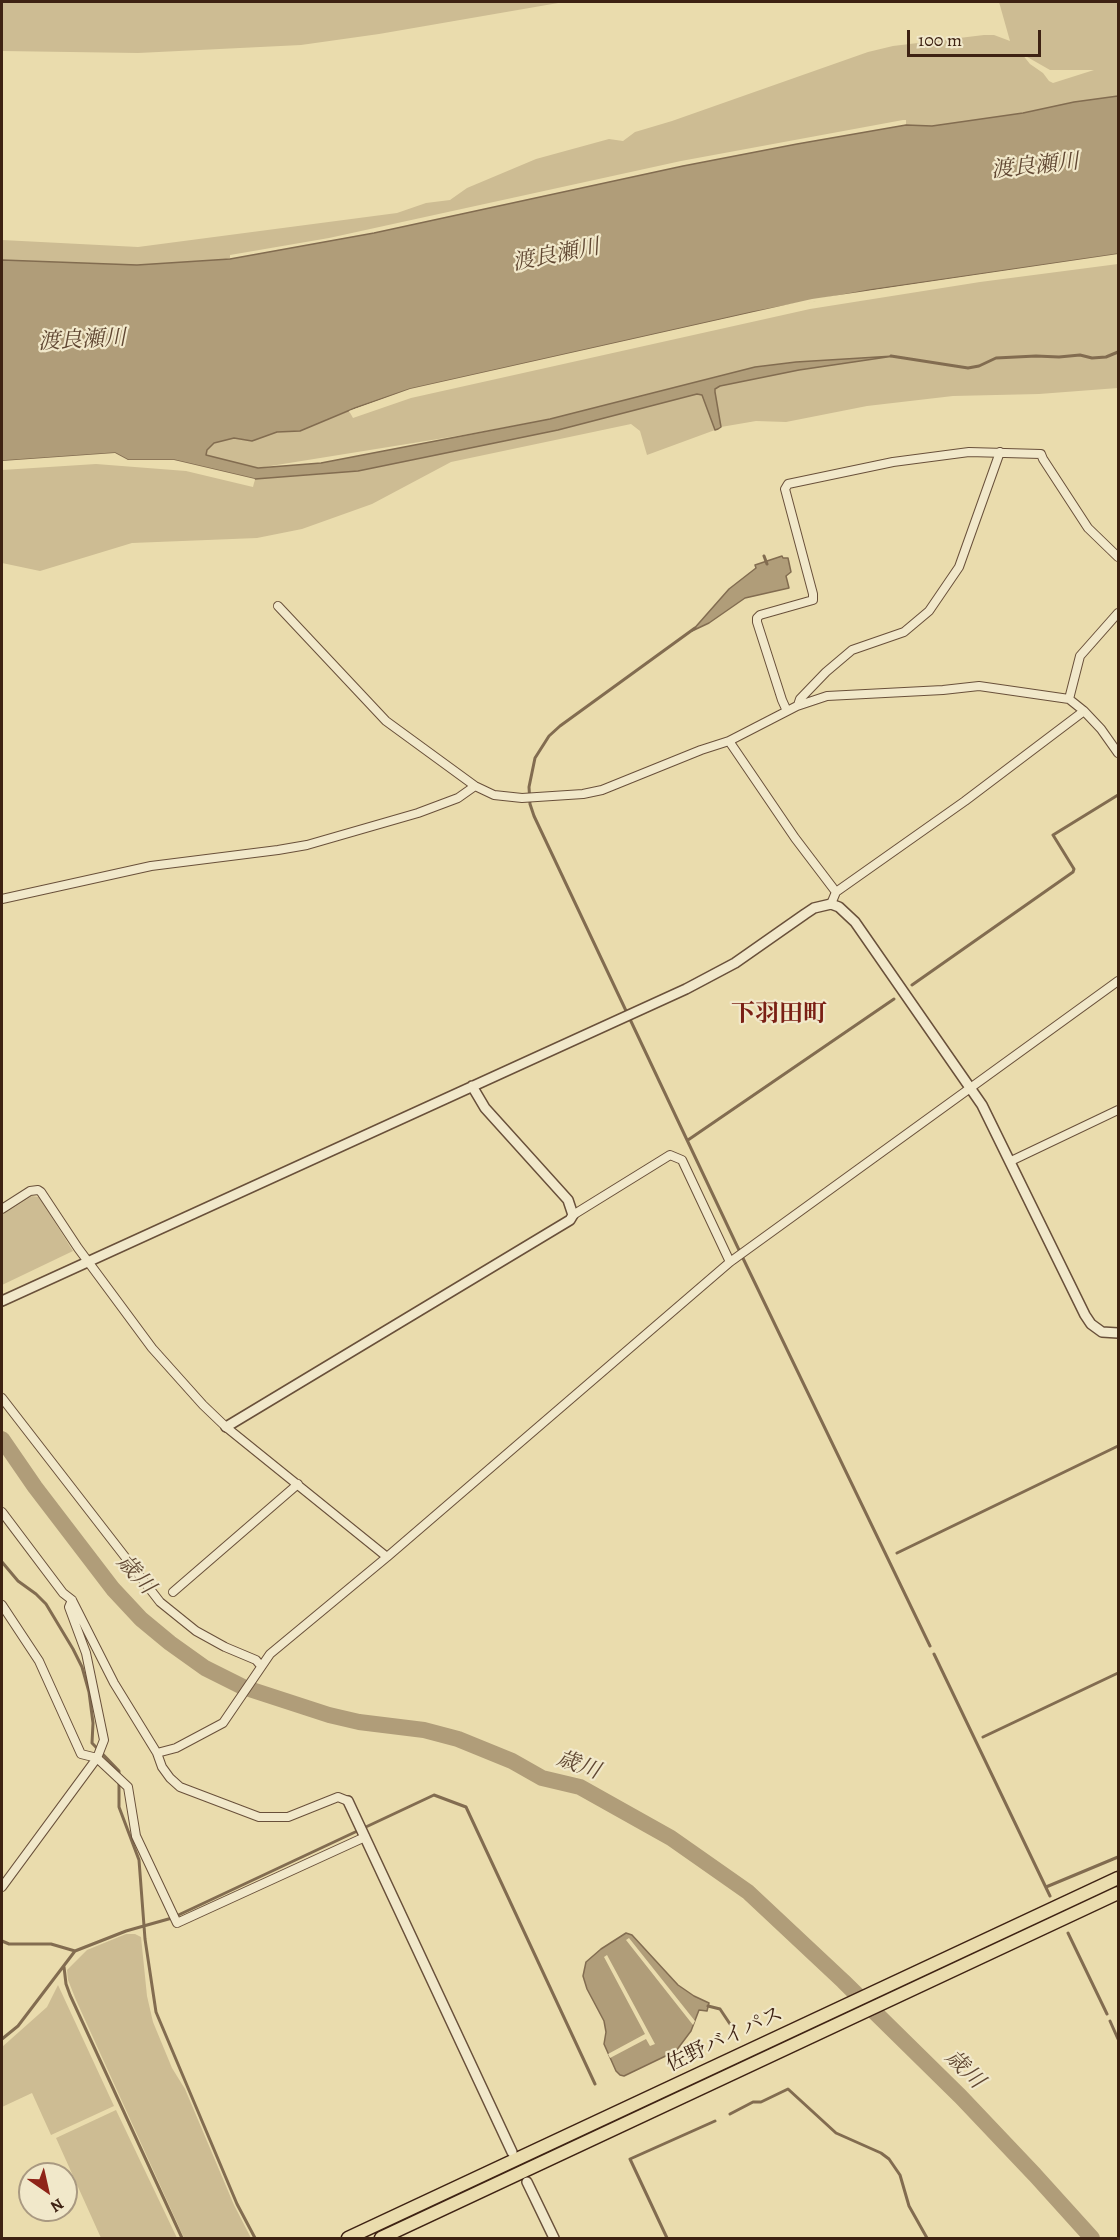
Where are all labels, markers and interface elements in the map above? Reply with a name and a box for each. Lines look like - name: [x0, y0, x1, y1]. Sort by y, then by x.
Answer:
- scale bar: [910, 18, 1044, 56]
- text: 100 m: [918, 28, 962, 52]
- water label: 渡良瀬川: [990, 149, 1080, 185]
- water label: 渡良瀬川: [510, 235, 602, 277]
- water label: 渡良瀬川: [37, 326, 127, 356]
- district label: 下羽田町: [731, 1001, 827, 1029]
- water label: 歳川: [110, 1550, 160, 1600]
- water label: 歳川: [553, 1746, 603, 1786]
- street label: 佐野バイパス: [663, 2002, 787, 2078]
- water label: 歳川: [939, 2045, 989, 2095]
- north arrow: [18, 2162, 78, 2222]
- text: N: [46, 2193, 68, 2218]

